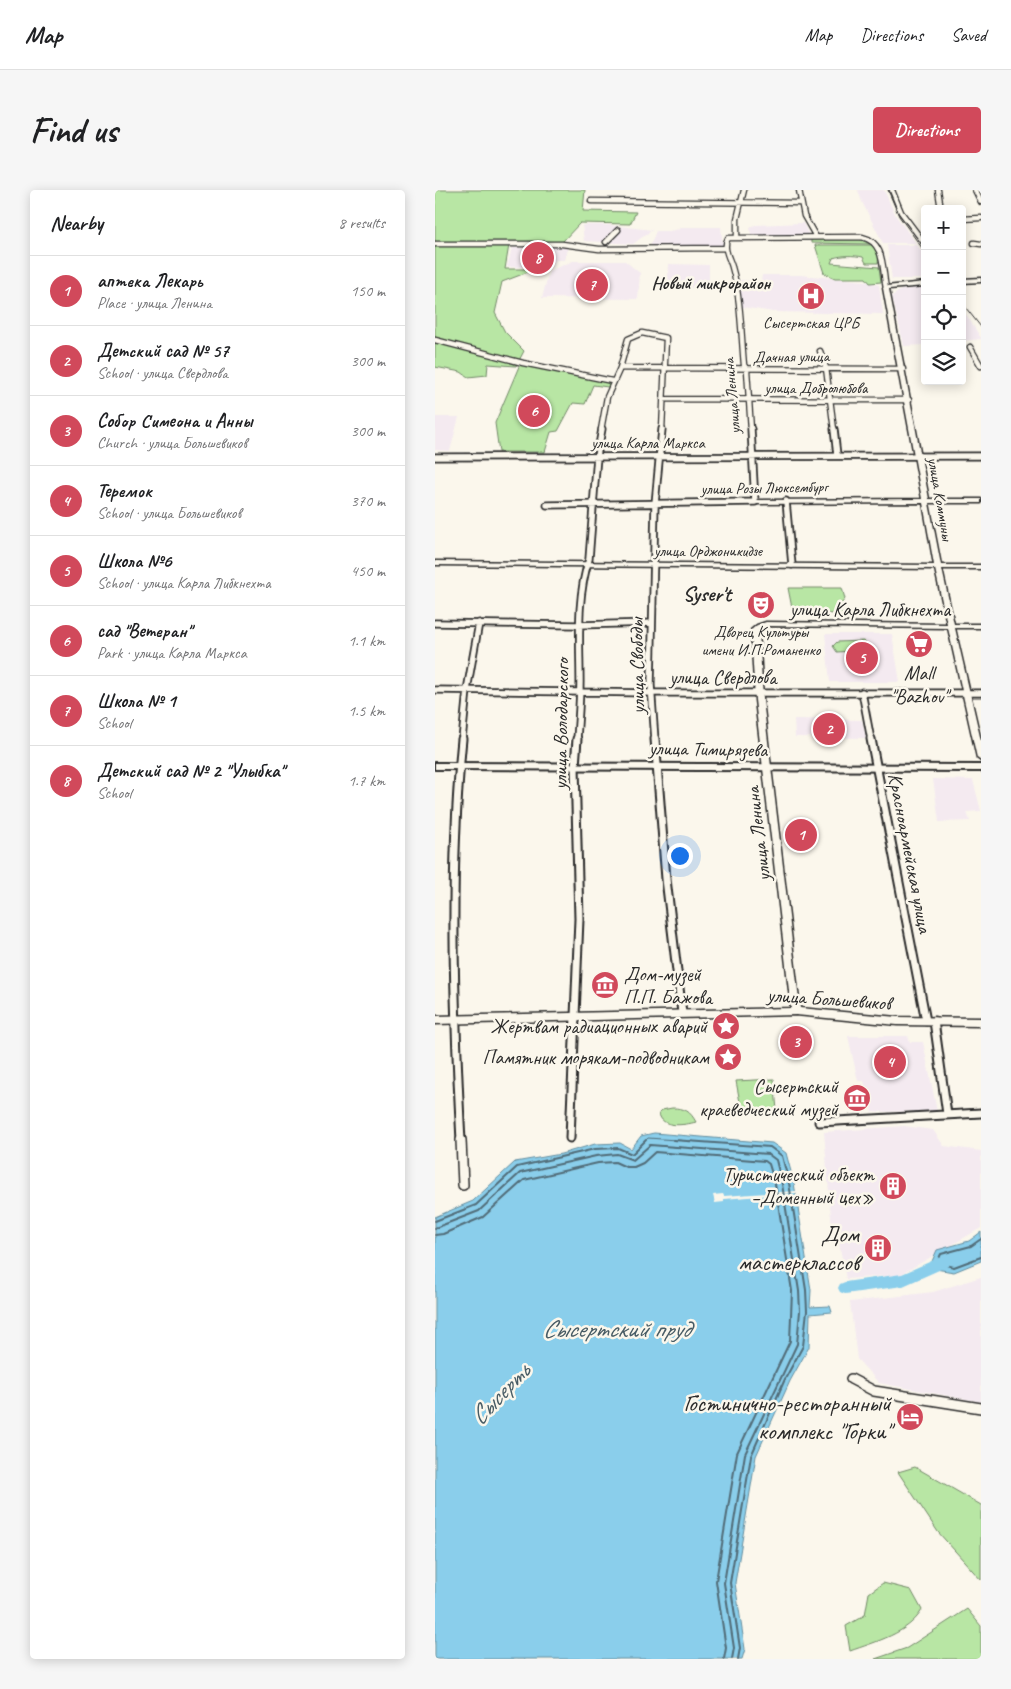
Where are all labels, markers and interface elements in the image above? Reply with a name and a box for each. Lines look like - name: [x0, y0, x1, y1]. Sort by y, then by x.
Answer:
- text: Map: [25, 20, 62, 50]
- text: Map: [805, 24, 832, 46]
- text: Directions: [860, 24, 923, 46]
- text: Saved: [951, 24, 986, 46]
- button: Directions: [873, 107, 981, 153]
- text: Find us: [30, 108, 117, 153]
- map controls: [921, 205, 966, 385]
- button: +: [921, 205, 966, 250]
- text: Nearby: [50, 210, 103, 236]
- text: 8 results: [338, 213, 385, 233]
- pin: 8: [522, 239, 554, 277]
- button: −: [921, 250, 966, 295]
- pin: 7: [576, 266, 608, 304]
- text: аптека Лекарь: [97, 269, 203, 293]
- district label: Новый микрорайон: [651, 272, 772, 294]
- text: 1: [62, 281, 70, 301]
- text: 150 m: [351, 281, 385, 301]
- hospital icon: Сысертская ЦРБ: [796, 281, 826, 311]
- text: Place · улица Ленина: [97, 293, 212, 313]
- button: locate: [921, 295, 966, 340]
- place label: Сысертская ЦРБ: [763, 313, 861, 333]
- text: Детский сад № 57: [97, 339, 229, 363]
- button: layers: [921, 340, 966, 385]
- street label: Дачная улица: [753, 346, 831, 368]
- text: 2: [62, 351, 70, 371]
- text: 300 m: [351, 351, 385, 371]
- street label: улица Ленина: [719, 356, 745, 436]
- text: School · улица Свердлова: [97, 363, 228, 383]
- street label: улица Добролюбова: [763, 378, 869, 398]
- pin: 6: [518, 392, 550, 430]
- text: Собор Симеона и Анны: [97, 409, 253, 433]
- text: 3: [62, 421, 70, 441]
- text: 300 m: [351, 421, 385, 441]
- text: Church · улица Большевиков: [97, 433, 247, 453]
- street label: улица Карла Маркса: [590, 433, 706, 453]
- street label: улица Коммуны: [923, 455, 957, 544]
- street label: улица Розы Люксембург: [700, 477, 830, 499]
- text: Теремок: [97, 479, 152, 503]
- text: 4: [62, 491, 70, 511]
- text: 370 m: [351, 491, 385, 511]
- text: School · улица Большевиков: [97, 503, 241, 523]
- street label: улица Орджоникидзе: [653, 541, 764, 561]
- text: Школа №6: [97, 549, 172, 573]
- text: 5: [63, 561, 69, 581]
- text: 450 m: [351, 561, 385, 581]
- text: School · улица Карла Либкнехта: [97, 573, 271, 593]
- district label: Syser't: [683, 581, 733, 607]
- theatre icon: Дворец Культуры имени И.П.Романенко: [746, 590, 776, 620]
- street label: улица Карла Либкнехта: [789, 597, 952, 622]
- street label: улица Свободы: [624, 616, 650, 715]
- text: сад "Ветеран": [97, 619, 191, 643]
- place label: Дворец Культуры имени И.П.Романенко: [702, 622, 822, 660]
- supermarket icon: Mall "Bazhov": [904, 629, 934, 659]
- text: 6: [62, 631, 70, 651]
- text: 1.1 km: [348, 631, 385, 651]
- pin: 5: [846, 639, 878, 677]
- text: Park · улица Карла Маркса: [97, 643, 247, 663]
- street label: улица Володарского: [547, 656, 575, 791]
- place label: Mall "Bazhov": [890, 661, 952, 709]
- street label: улица Свердлова: [668, 665, 778, 690]
- text: Школа № 1: [97, 689, 176, 713]
- text: 7: [62, 701, 70, 721]
- text: 1.5 km: [348, 701, 385, 721]
- pin: 2: [813, 710, 845, 748]
- text: School: [97, 713, 131, 733]
- street label: улица Тимирязева: [648, 735, 769, 763]
- text: Детский сад № 2 "Улыбка": [97, 759, 284, 783]
- text: 8: [62, 771, 70, 791]
- text: 1.7 km: [348, 771, 385, 791]
- street label: Красноармейская улица: [882, 771, 938, 937]
- text: School: [97, 783, 131, 803]
- street label: улица Ленина: [740, 784, 776, 884]
- pin: 1: [785, 816, 817, 854]
- your location: [667, 843, 693, 869]
- place label: Дом-музей П.П. Бажова: [624, 962, 714, 1010]
- museum icon: Дом-музей П.П. Бажова: [590, 970, 620, 1000]
- street label: улица Большевиков: [765, 982, 895, 1016]
- place icon: Жертвам радиационных аварий: [711, 1011, 741, 1041]
- place label: Жертвам радиационных аварий: [491, 1014, 709, 1039]
- pin: 3: [780, 1023, 812, 1061]
- place icon: Памятник морякам-подводникам: [713, 1042, 743, 1072]
- pin: 4: [874, 1043, 906, 1081]
- place label: Памятник морякам-подводникам: [482, 1045, 711, 1070]
- place label: Сысертский краеведческий музей: [699, 1074, 840, 1122]
- museum icon: Сысертский краеведческий музей: [842, 1083, 872, 1113]
- place label: Туристический объект –Доменный цех»: [723, 1162, 876, 1210]
- building icon: Туристический объект –Доменный цех»: [878, 1171, 908, 1201]
- place label: Дом мастерклассов: [738, 1219, 864, 1277]
- building icon: Дом мастерклассов: [863, 1233, 893, 1263]
- water label: Сысертский пруд: [542, 1313, 695, 1345]
- water label: Сысерть: [463, 1354, 539, 1432]
- place label: Гостинично-ресторанный комплекс "Горки": [683, 1388, 896, 1446]
- hotel icon: Гостинично-ресторанный комплекс "Горки": [895, 1402, 925, 1432]

